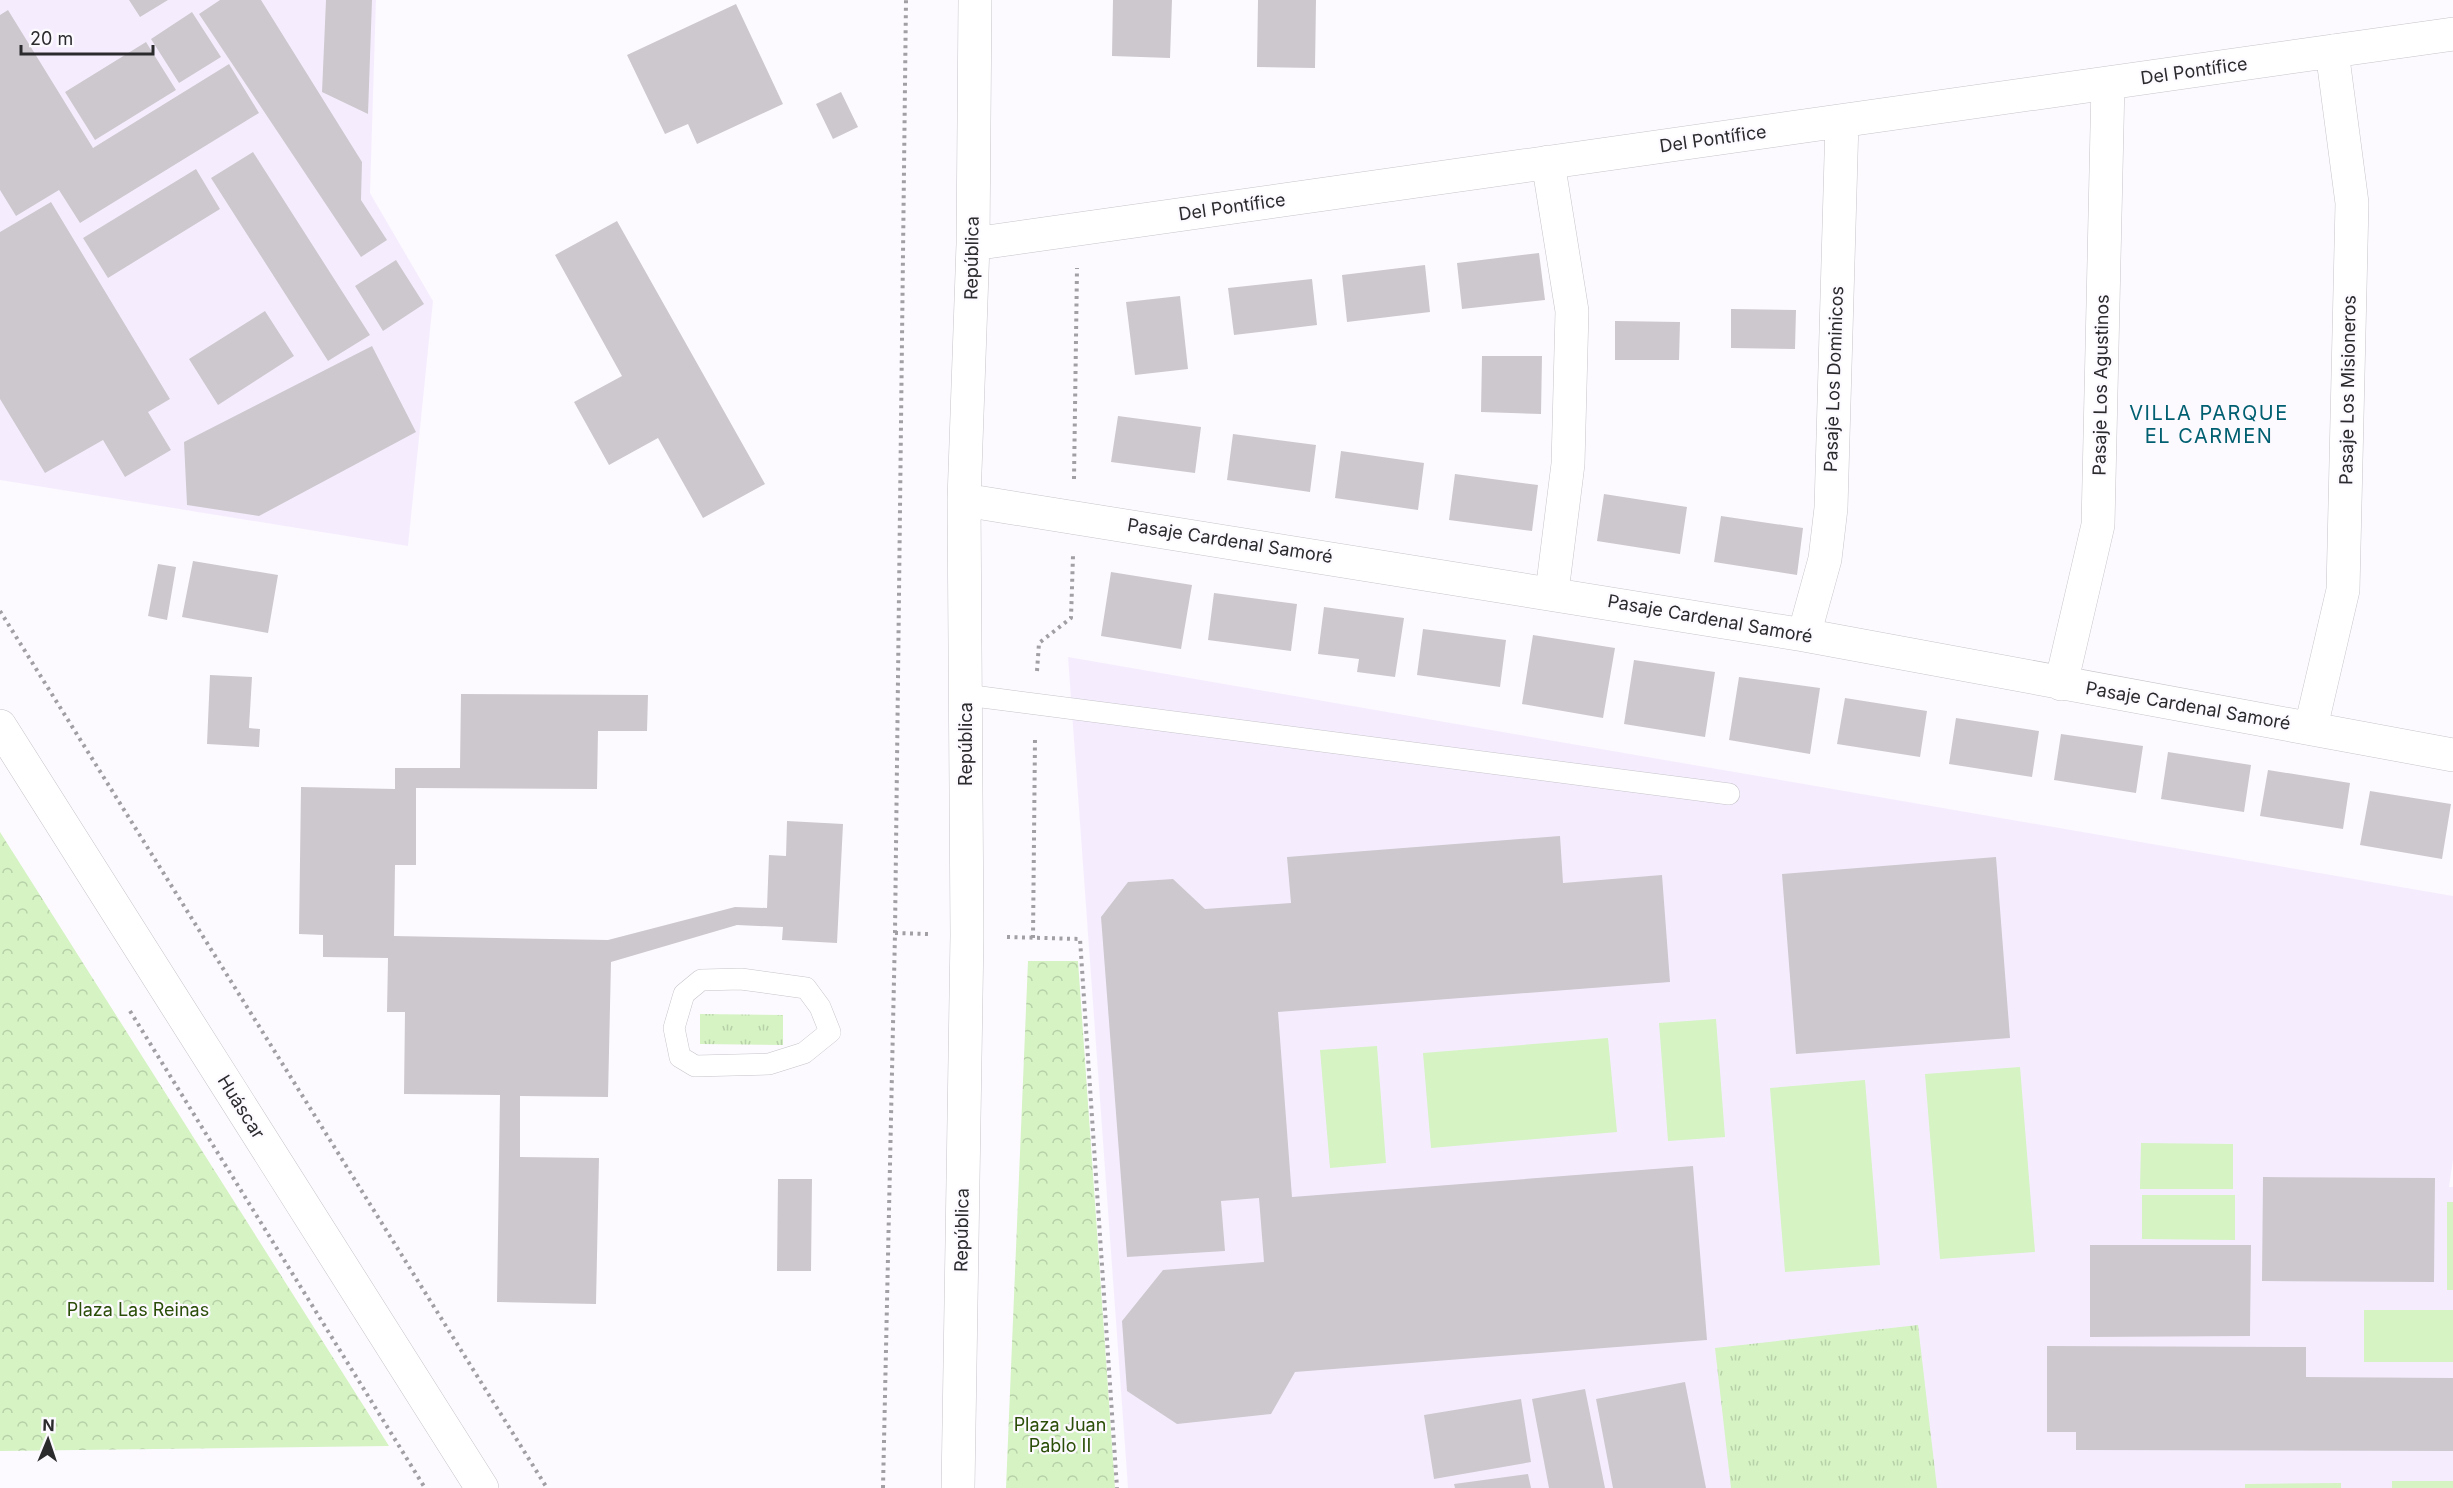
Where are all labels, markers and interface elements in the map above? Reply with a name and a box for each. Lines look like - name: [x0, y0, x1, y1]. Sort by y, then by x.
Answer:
- scale bar: [21, 18, 153, 56]
- text: 20 m: [30, 28, 73, 49]
- street label: Del Pontífice: [2139, 53, 2249, 88]
- street label: Del Pontífice: [1658, 121, 1768, 156]
- street label: Del Pontífice: [1177, 189, 1287, 224]
- street label: República: [960, 216, 983, 300]
- street label: Pasaje Los Dominicos: [1820, 286, 1847, 472]
- street label: Pasaje Los Agustinos: [2088, 294, 2113, 476]
- street label: Pasaje Los Misioneros: [2335, 295, 2360, 485]
- district label: VILLA PARQUE EL CARMEN: [2129, 401, 2289, 448]
- street label: Pasaje Cardenal Samoré: [1126, 514, 1334, 567]
- street label: Pasaje Cardenal Samoré: [1606, 590, 1814, 647]
- street label: Pasaje Cardenal Samoré: [2084, 677, 2292, 734]
- street label: República: [955, 702, 976, 786]
- street label: Huáscar: [214, 1071, 269, 1143]
- street label: República: [950, 1188, 973, 1272]
- park label: Plaza Las Reinas: [67, 1299, 209, 1320]
- north arrow: [18, 1410, 78, 1470]
- park label: Plaza Juan Pablo II: [1014, 1414, 1106, 1456]
- text: N: [42, 1415, 55, 1435]

